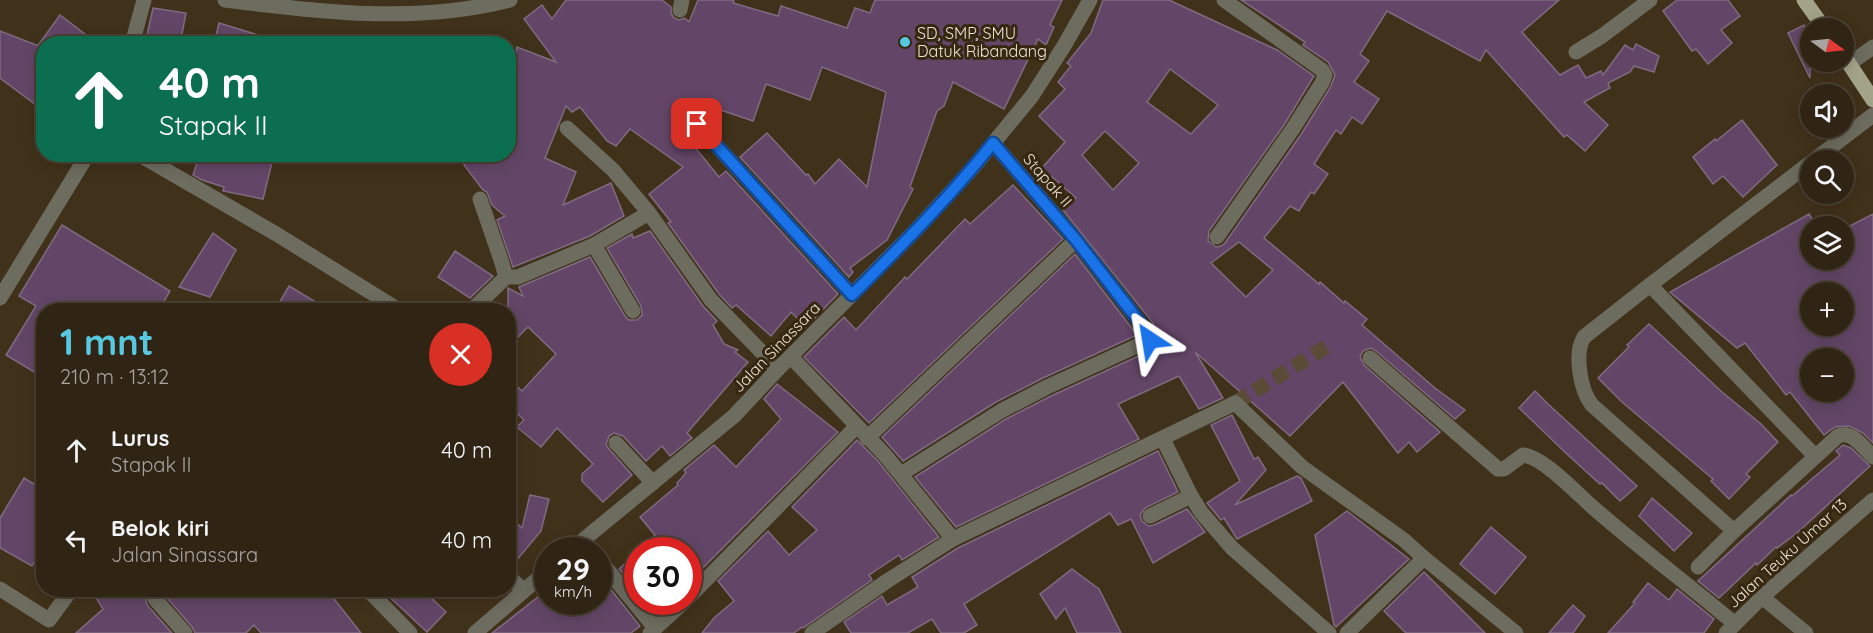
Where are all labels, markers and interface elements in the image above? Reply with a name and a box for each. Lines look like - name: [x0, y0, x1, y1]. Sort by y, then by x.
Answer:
- north arrow: [1800, 18, 1854, 72]
- map controls: [1800, 18, 1854, 402]
- place label: SD, SMP, SMU Datuk Ribandang: [917, 23, 1047, 61]
- marker: SD, SMP, SMU Datuk Ribandang: [898, 35, 912, 49]
- text: 40 m: [159, 56, 260, 109]
- icon: ahead: [60, 60, 138, 138]
- button: sound: [1800, 84, 1854, 138]
- pin: [671, 98, 722, 149]
- icon: arrive: [680, 107, 713, 140]
- text: Stapak II: [159, 108, 268, 142]
- street label: Stapak II: [1019, 149, 1077, 211]
- button: search: [1800, 150, 1854, 204]
- button: layers: [1800, 216, 1854, 270]
- button: +: [1800, 282, 1854, 336]
- street label: Jalan Sinassara: [728, 298, 824, 396]
- position arrow: [1118, 308, 1182, 372]
- text: 1 mnt: [60, 319, 153, 364]
- button: close: [429, 323, 492, 386]
- button: −: [1800, 348, 1854, 402]
- text: 210 m · 13:12: [60, 364, 169, 389]
- text: Lurus: [111, 424, 169, 452]
- icon: ahead: [60, 434, 93, 467]
- text: 40 m: [441, 436, 492, 464]
- text: Stapak II: [111, 452, 192, 477]
- street label: Jalan Teuku Umar 13: [1723, 494, 1851, 612]
- text: Belok kiri: [111, 514, 209, 542]
- icon: left: [60, 524, 93, 557]
- text: 40 m: [441, 526, 492, 554]
- speed limit sign: 30: [624, 537, 702, 615]
- text: Jalan Sinassara: [111, 542, 258, 567]
- text: 29: [556, 550, 590, 588]
- text: km/h: [554, 582, 592, 601]

